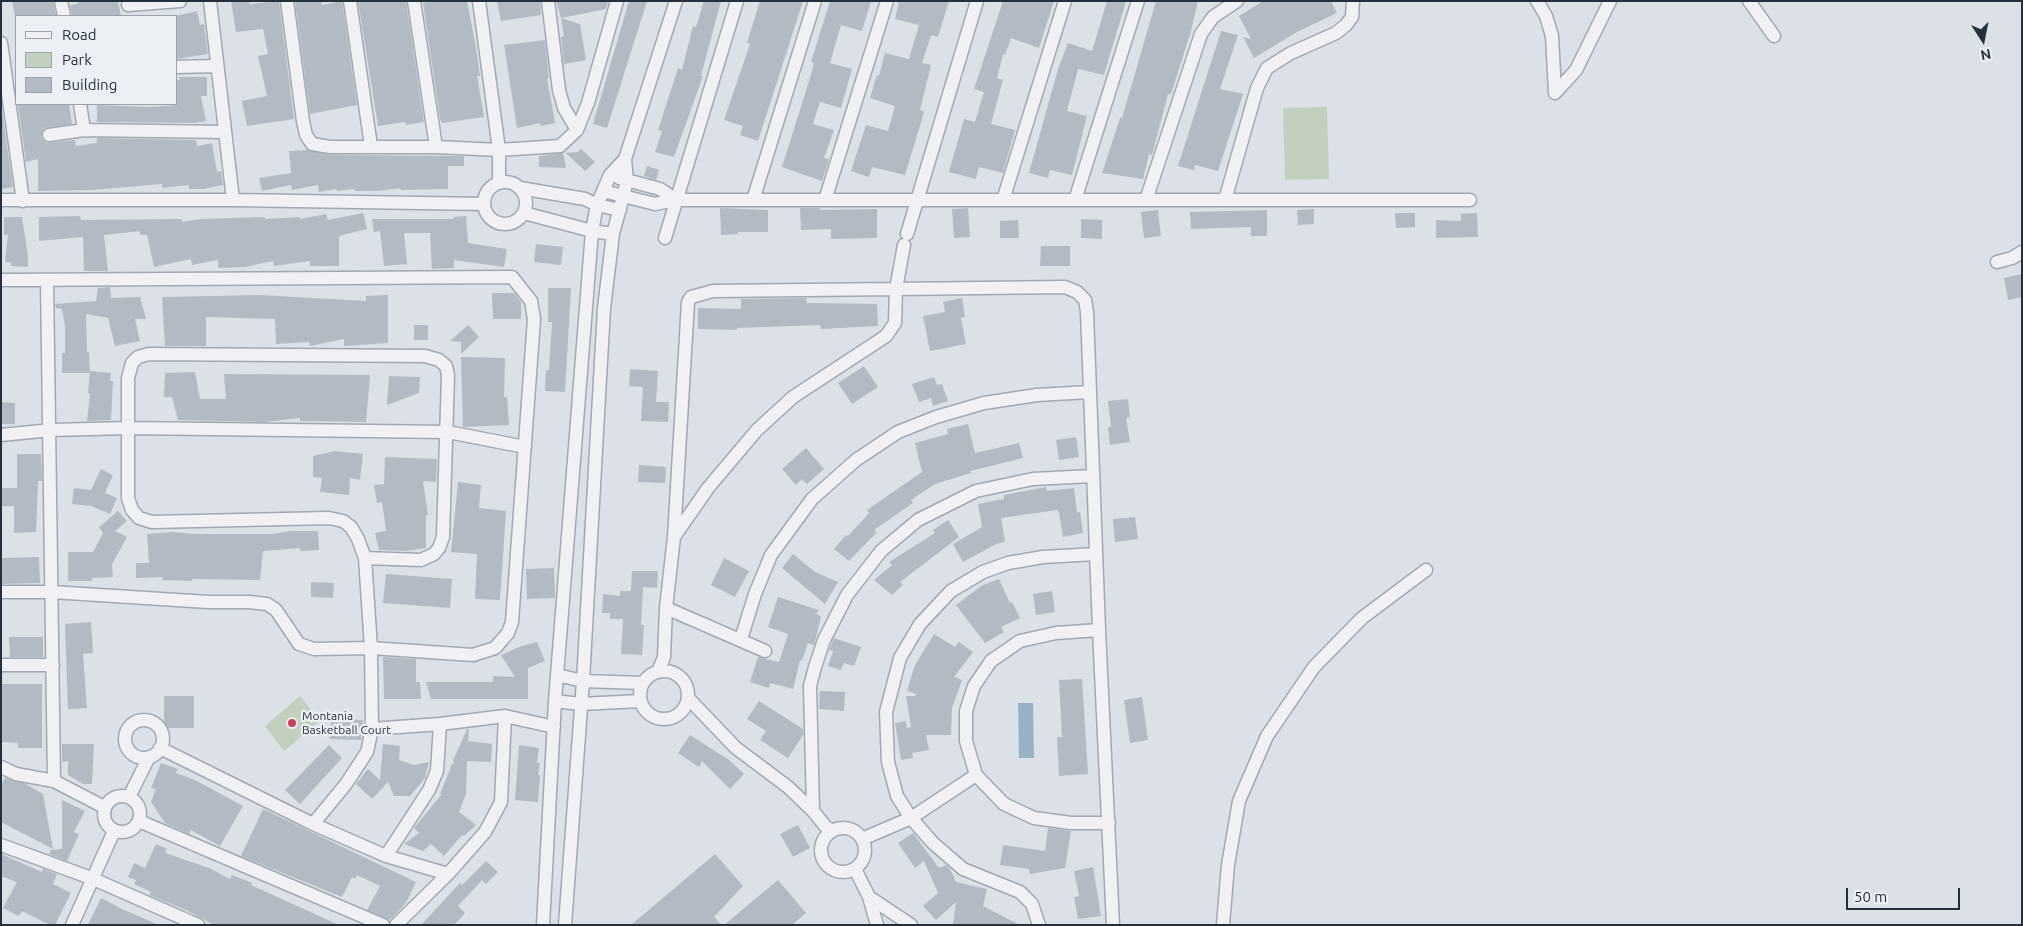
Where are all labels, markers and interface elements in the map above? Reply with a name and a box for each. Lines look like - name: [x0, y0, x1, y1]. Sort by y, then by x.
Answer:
- legend: [15, 15, 178, 105]
- north arrow: [1958, 15, 2008, 65]
- text: Road: [62, 26, 97, 43]
- text: N: [1979, 46, 1993, 64]
- text: Park: [62, 51, 92, 68]
- text: Building: [62, 76, 117, 93]
- place label: Montania Basketball Court: [302, 709, 391, 737]
- marker: Montania Basketball Court: [286, 717, 298, 729]
- scale bar: [1848, 878, 1962, 910]
- text: 50 m: [1854, 888, 1887, 905]

